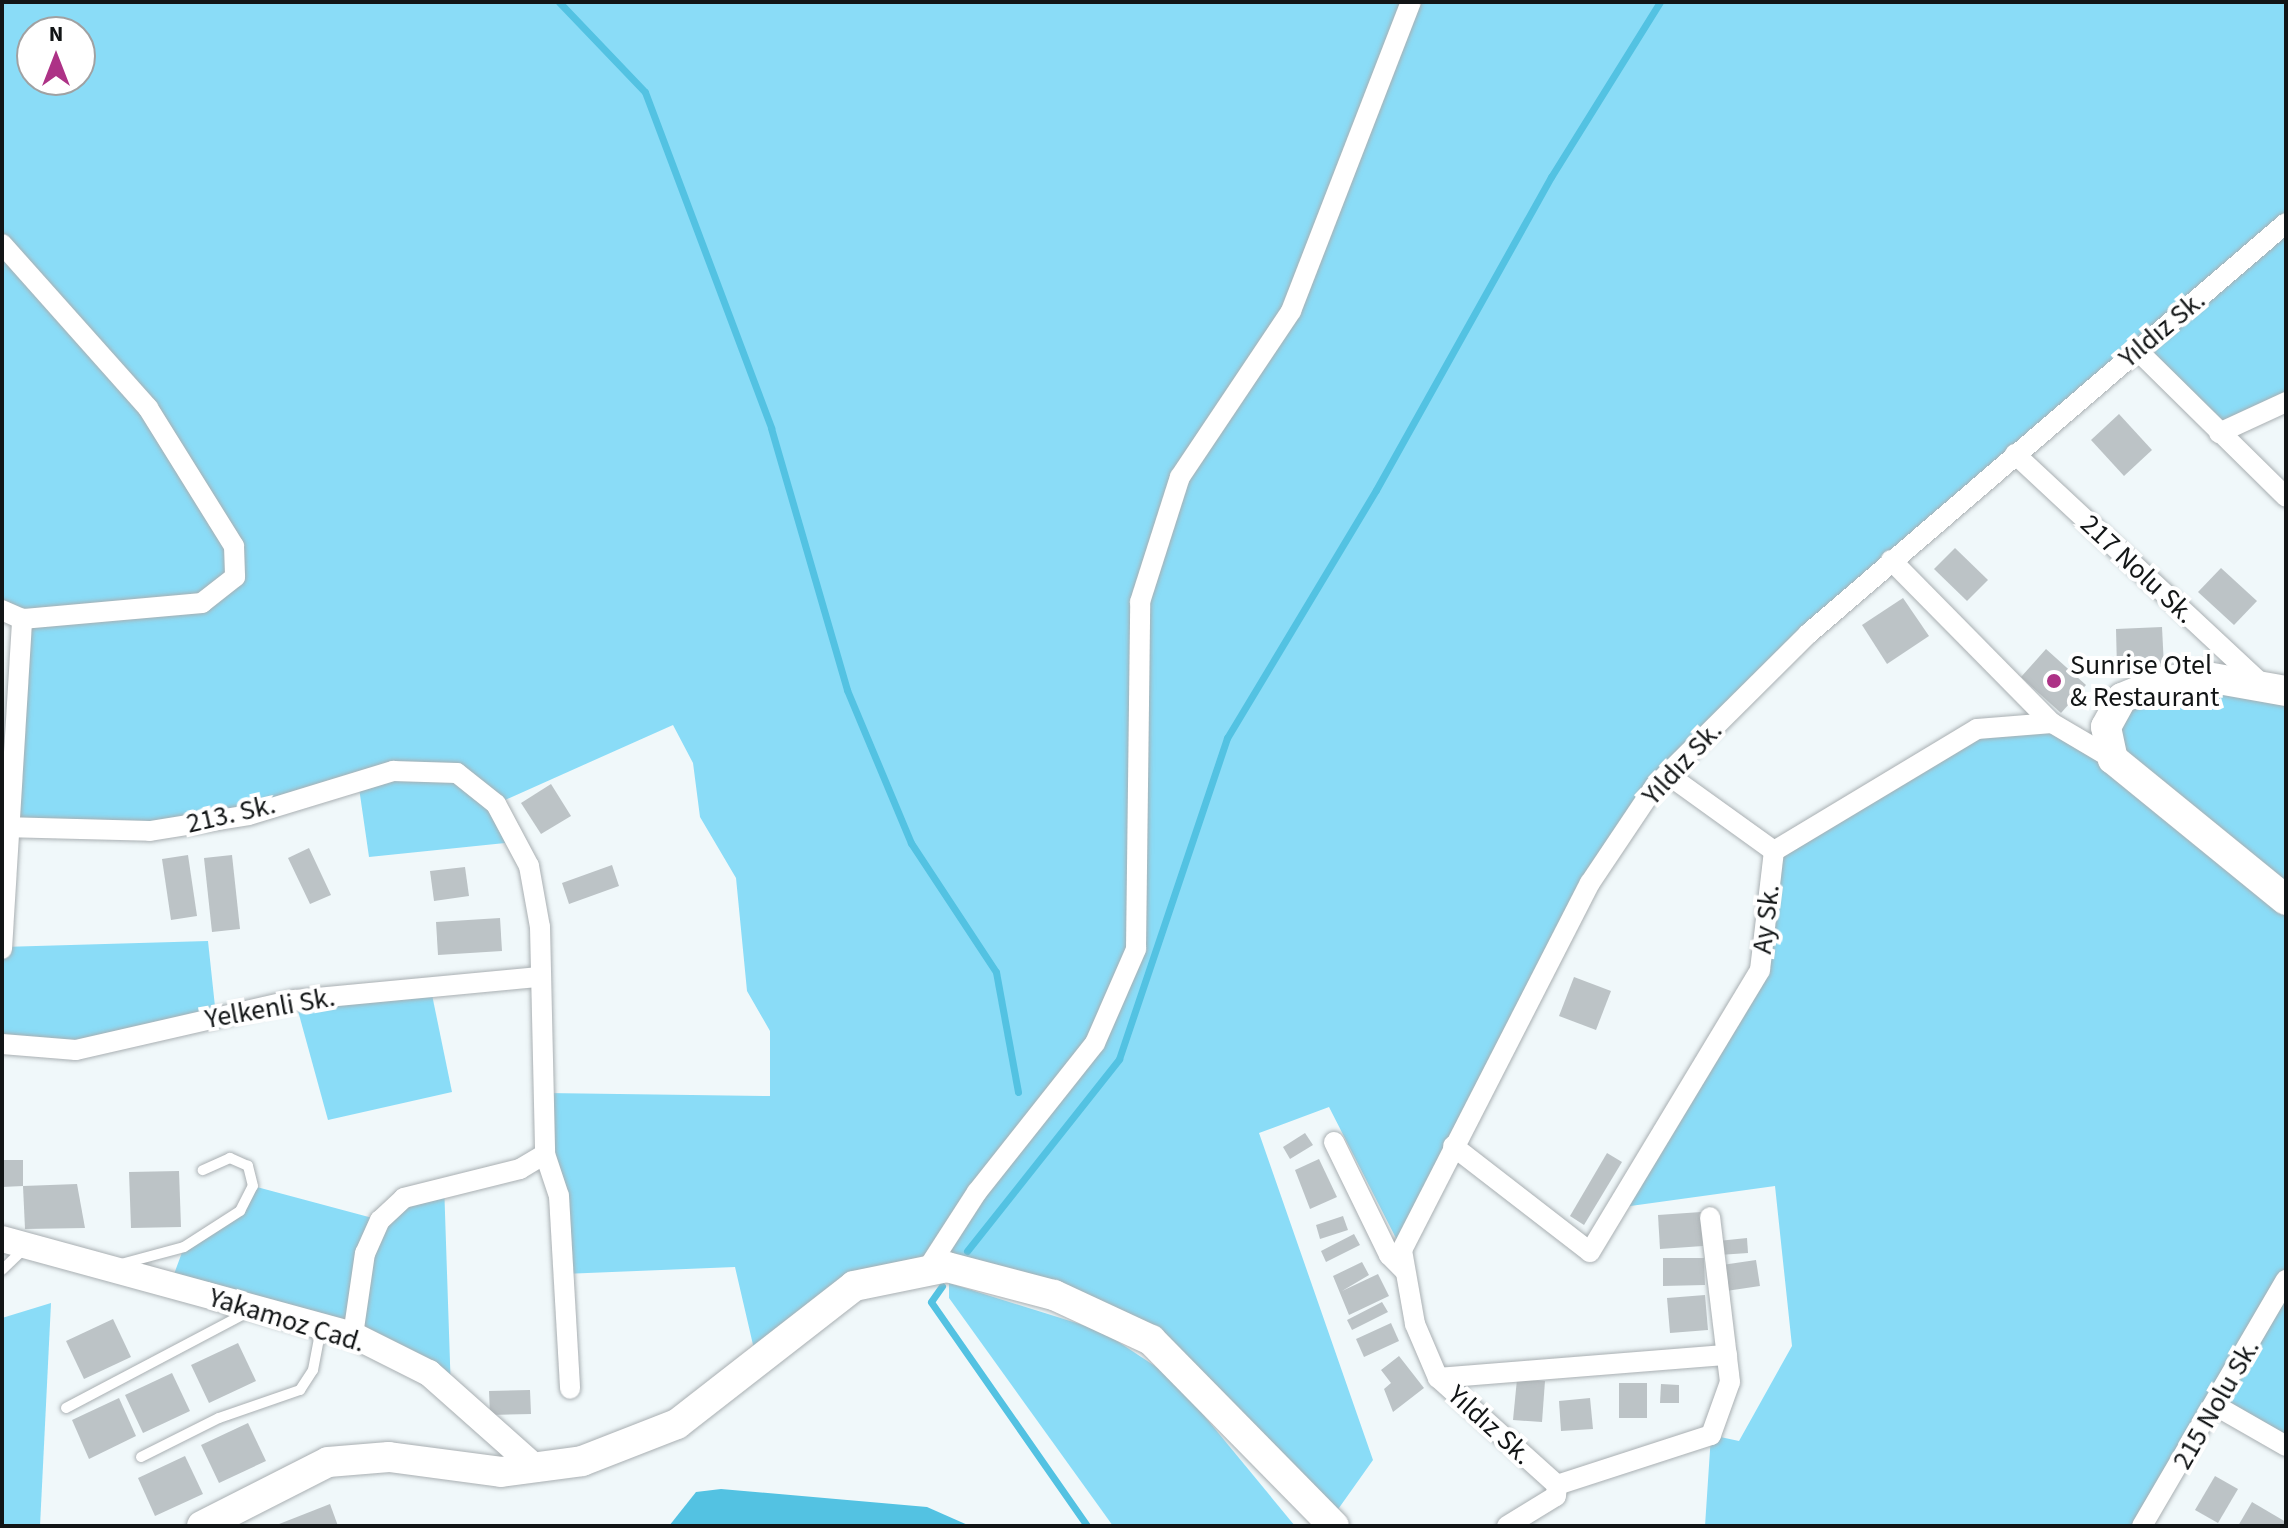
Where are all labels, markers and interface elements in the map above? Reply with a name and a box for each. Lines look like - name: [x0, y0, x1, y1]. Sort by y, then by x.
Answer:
- north arrow: [16, 16, 96, 96]
- text: N: [49, 18, 63, 50]
- street label: Yıldız Sk.: [2112, 283, 2212, 375]
- street label: 217 Nolu Sk.: [2074, 507, 2202, 631]
- place label: Sunrise Otel & Restaurant: [2070, 648, 2220, 714]
- marker: Sunrise Otel & Restaurant: [2045, 672, 2063, 690]
- street label: Yıldız Sk.: [1635, 714, 1729, 812]
- street label: 213. Sk.: [183, 787, 279, 841]
- street label: Ay Sk.: [1745, 882, 1787, 956]
- street label: Yelkenli Sk.: [202, 980, 338, 1036]
- street label: Yakamoz Cad.: [205, 1280, 369, 1360]
- street label: 215 Nolu Sk.: [2165, 1333, 2267, 1475]
- street label: Yıldız Sk.: [1441, 1378, 1539, 1472]

